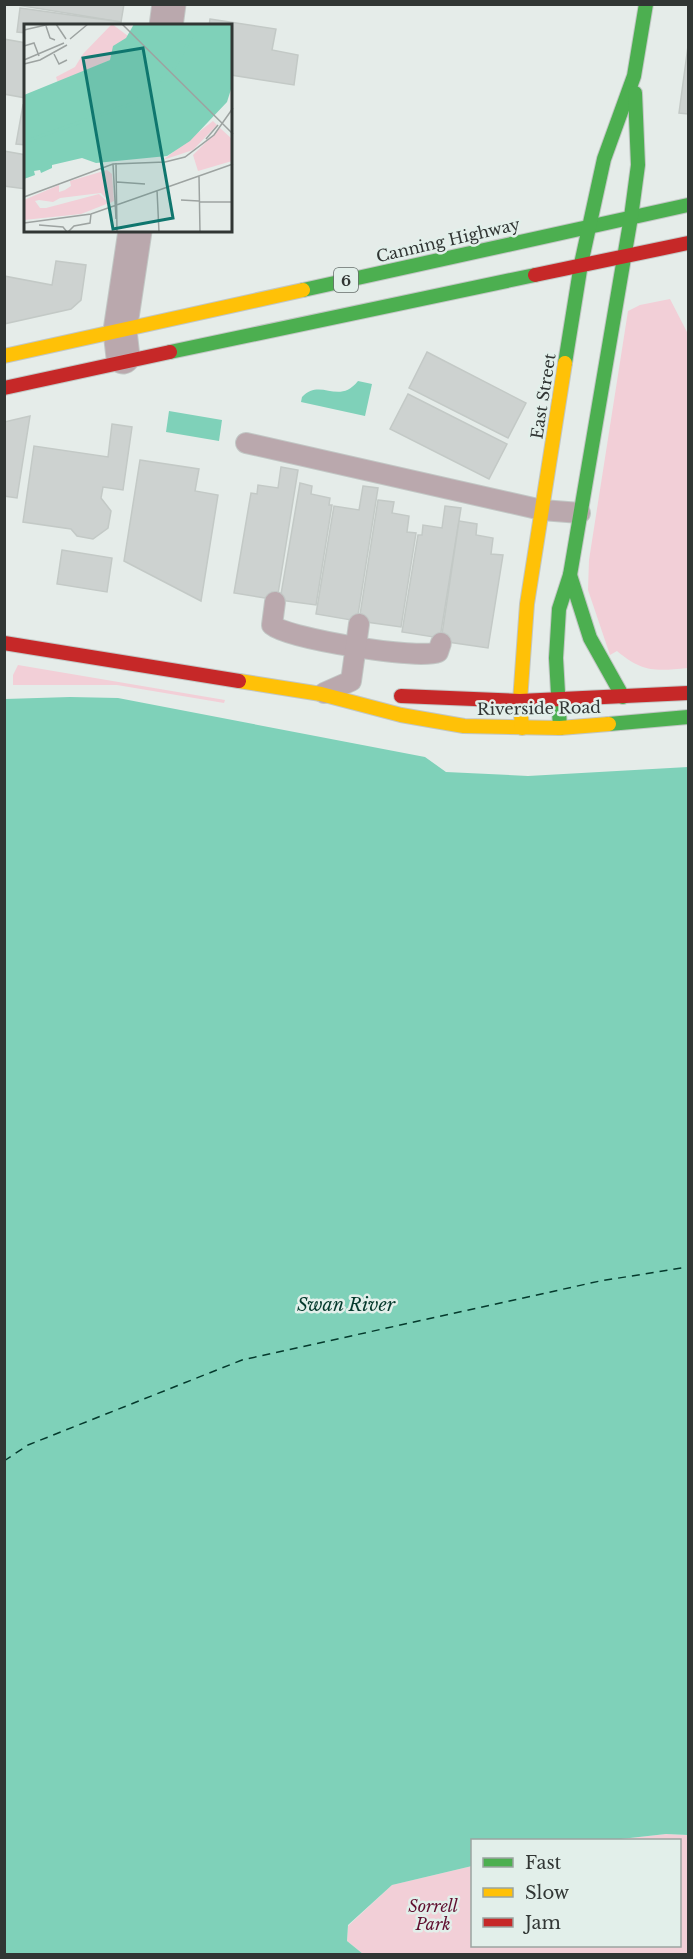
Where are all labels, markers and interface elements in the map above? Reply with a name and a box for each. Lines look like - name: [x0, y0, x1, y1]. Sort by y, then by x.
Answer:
- inset map: [24, 24, 232, 232]
- street label: Canning Highway: [374, 214, 523, 266]
- road number: 6: [334, 268, 358, 292]
- street label: East Street: [526, 352, 560, 440]
- street label: Riverside Road: [477, 697, 601, 719]
- water label: Swan River: [297, 1294, 396, 1316]
- legend: [471, 1839, 681, 1947]
- text: Fast: [525, 1852, 562, 1874]
- text: Slow: [525, 1882, 570, 1904]
- park label: Sorrell Park: [408, 1896, 459, 1934]
- text: Jam: [523, 1912, 561, 1934]

